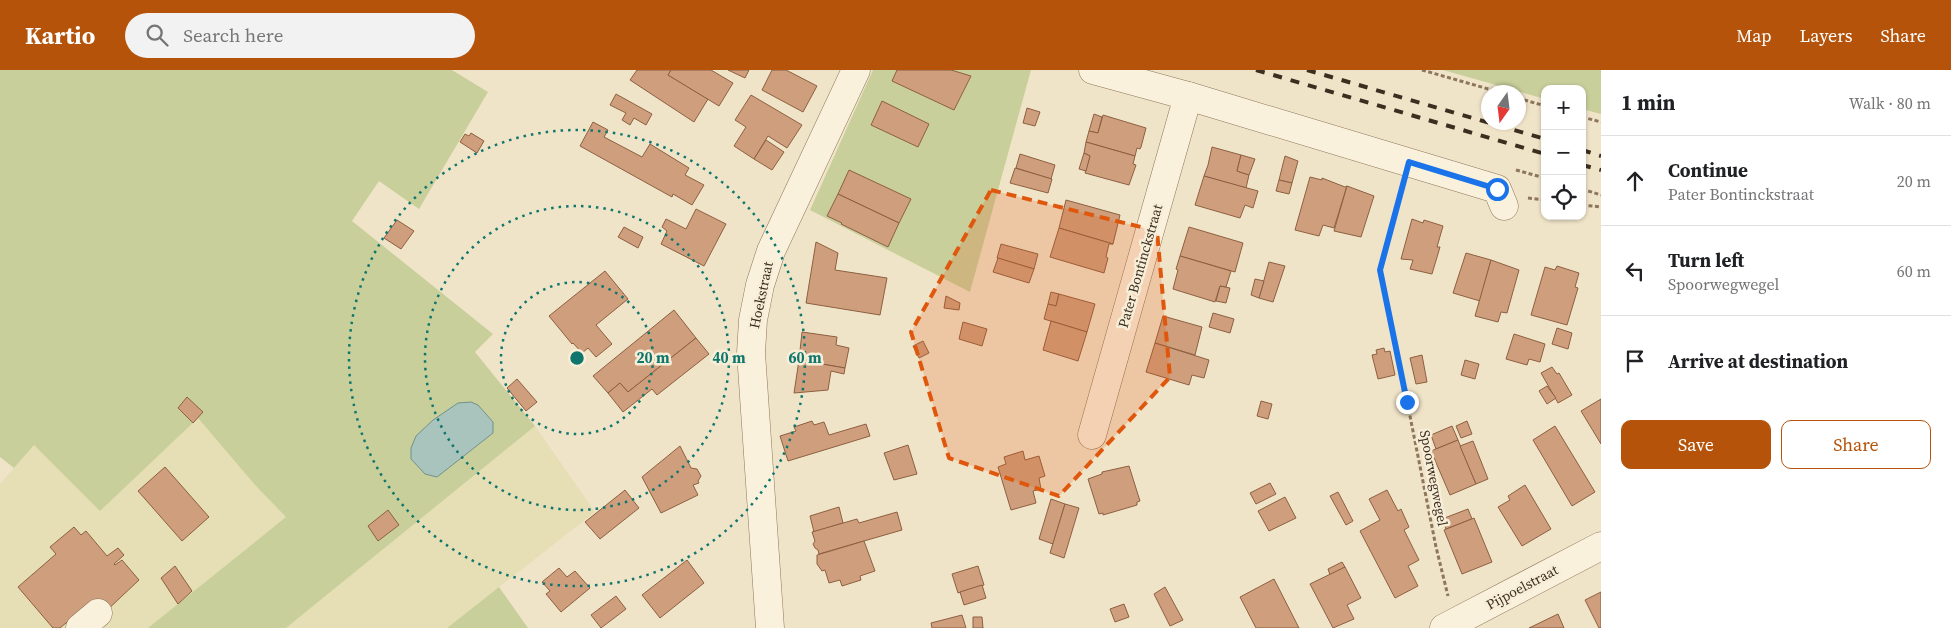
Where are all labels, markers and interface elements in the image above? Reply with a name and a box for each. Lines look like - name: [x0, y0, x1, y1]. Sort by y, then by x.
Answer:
- search box: [125, 13, 475, 58]
- text: Kartio: [25, 19, 95, 52]
- icon: search: [143, 21, 171, 49]
- text: Search here: [183, 22, 283, 48]
- text: Map: [1736, 23, 1771, 48]
- text: Layers: [1799, 23, 1852, 48]
- text: Share: [1880, 23, 1926, 48]
- north arrow: [1481, 85, 1526, 130]
- map controls: [1541, 85, 1586, 220]
- button: +: [1541, 85, 1586, 130]
- text: 1 min: [1621, 88, 1676, 117]
- text: Walk · 80 m: [1849, 92, 1931, 114]
- button: −: [1541, 130, 1586, 175]
- text: Continue: [1668, 157, 1748, 183]
- icon: ahead: [1621, 167, 1649, 195]
- text: 20 m: [1897, 170, 1931, 192]
- button: locate: [1541, 175, 1586, 220]
- route start: [1486, 178, 1509, 201]
- text: Pater Bontinckstraat: [1668, 183, 1814, 205]
- street label: Pater Bontinckstraat: [1113, 201, 1167, 330]
- text: Turn left: [1668, 247, 1744, 273]
- icon: left: [1621, 257, 1649, 285]
- street label: Hoekstraat: [744, 259, 778, 330]
- text: 60 m: [1897, 260, 1931, 282]
- text: Spoorwegwegel: [1668, 273, 1779, 295]
- text: 20 m: [636, 347, 670, 368]
- text: 40 m: [712, 347, 746, 368]
- text: 60 m: [788, 347, 822, 368]
- icon: arrive: [1621, 347, 1649, 375]
- text: Arrive at destination: [1668, 348, 1848, 374]
- centre of rings: [568, 349, 586, 367]
- route end: [1396, 391, 1419, 414]
- button: Save: [1621, 420, 1771, 469]
- button: Share: [1781, 420, 1931, 469]
- street label: Spoorwegwegel: [1415, 428, 1453, 528]
- street label: Pijpoelstraat: [1483, 559, 1562, 614]

